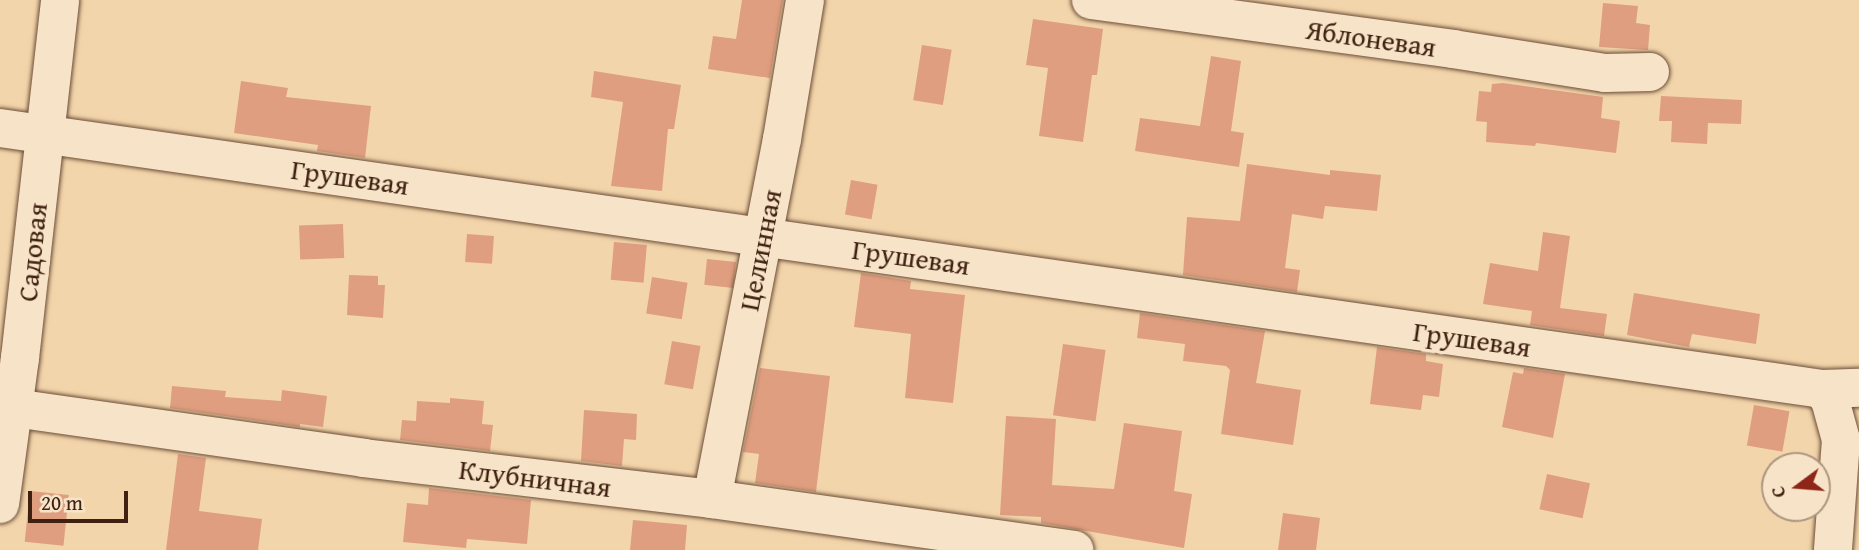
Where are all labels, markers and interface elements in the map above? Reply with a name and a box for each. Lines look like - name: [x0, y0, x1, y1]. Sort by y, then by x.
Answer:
- street label: Яблоневая: [1304, 12, 1438, 64]
- street label: Грушевая: [289, 152, 411, 202]
- street label: Целинная: [732, 186, 788, 314]
- street label: Садовая: [10, 201, 54, 303]
- street label: Грушевая: [850, 232, 972, 282]
- street label: Грушевая: [1411, 314, 1533, 364]
- street label: Клубничная: [457, 452, 613, 504]
- north arrow: [1761, 452, 1831, 522]
- scale bar: [32, 476, 131, 520]
- text: С: [1763, 483, 1793, 501]
- text: 20 m: [41, 487, 83, 518]

